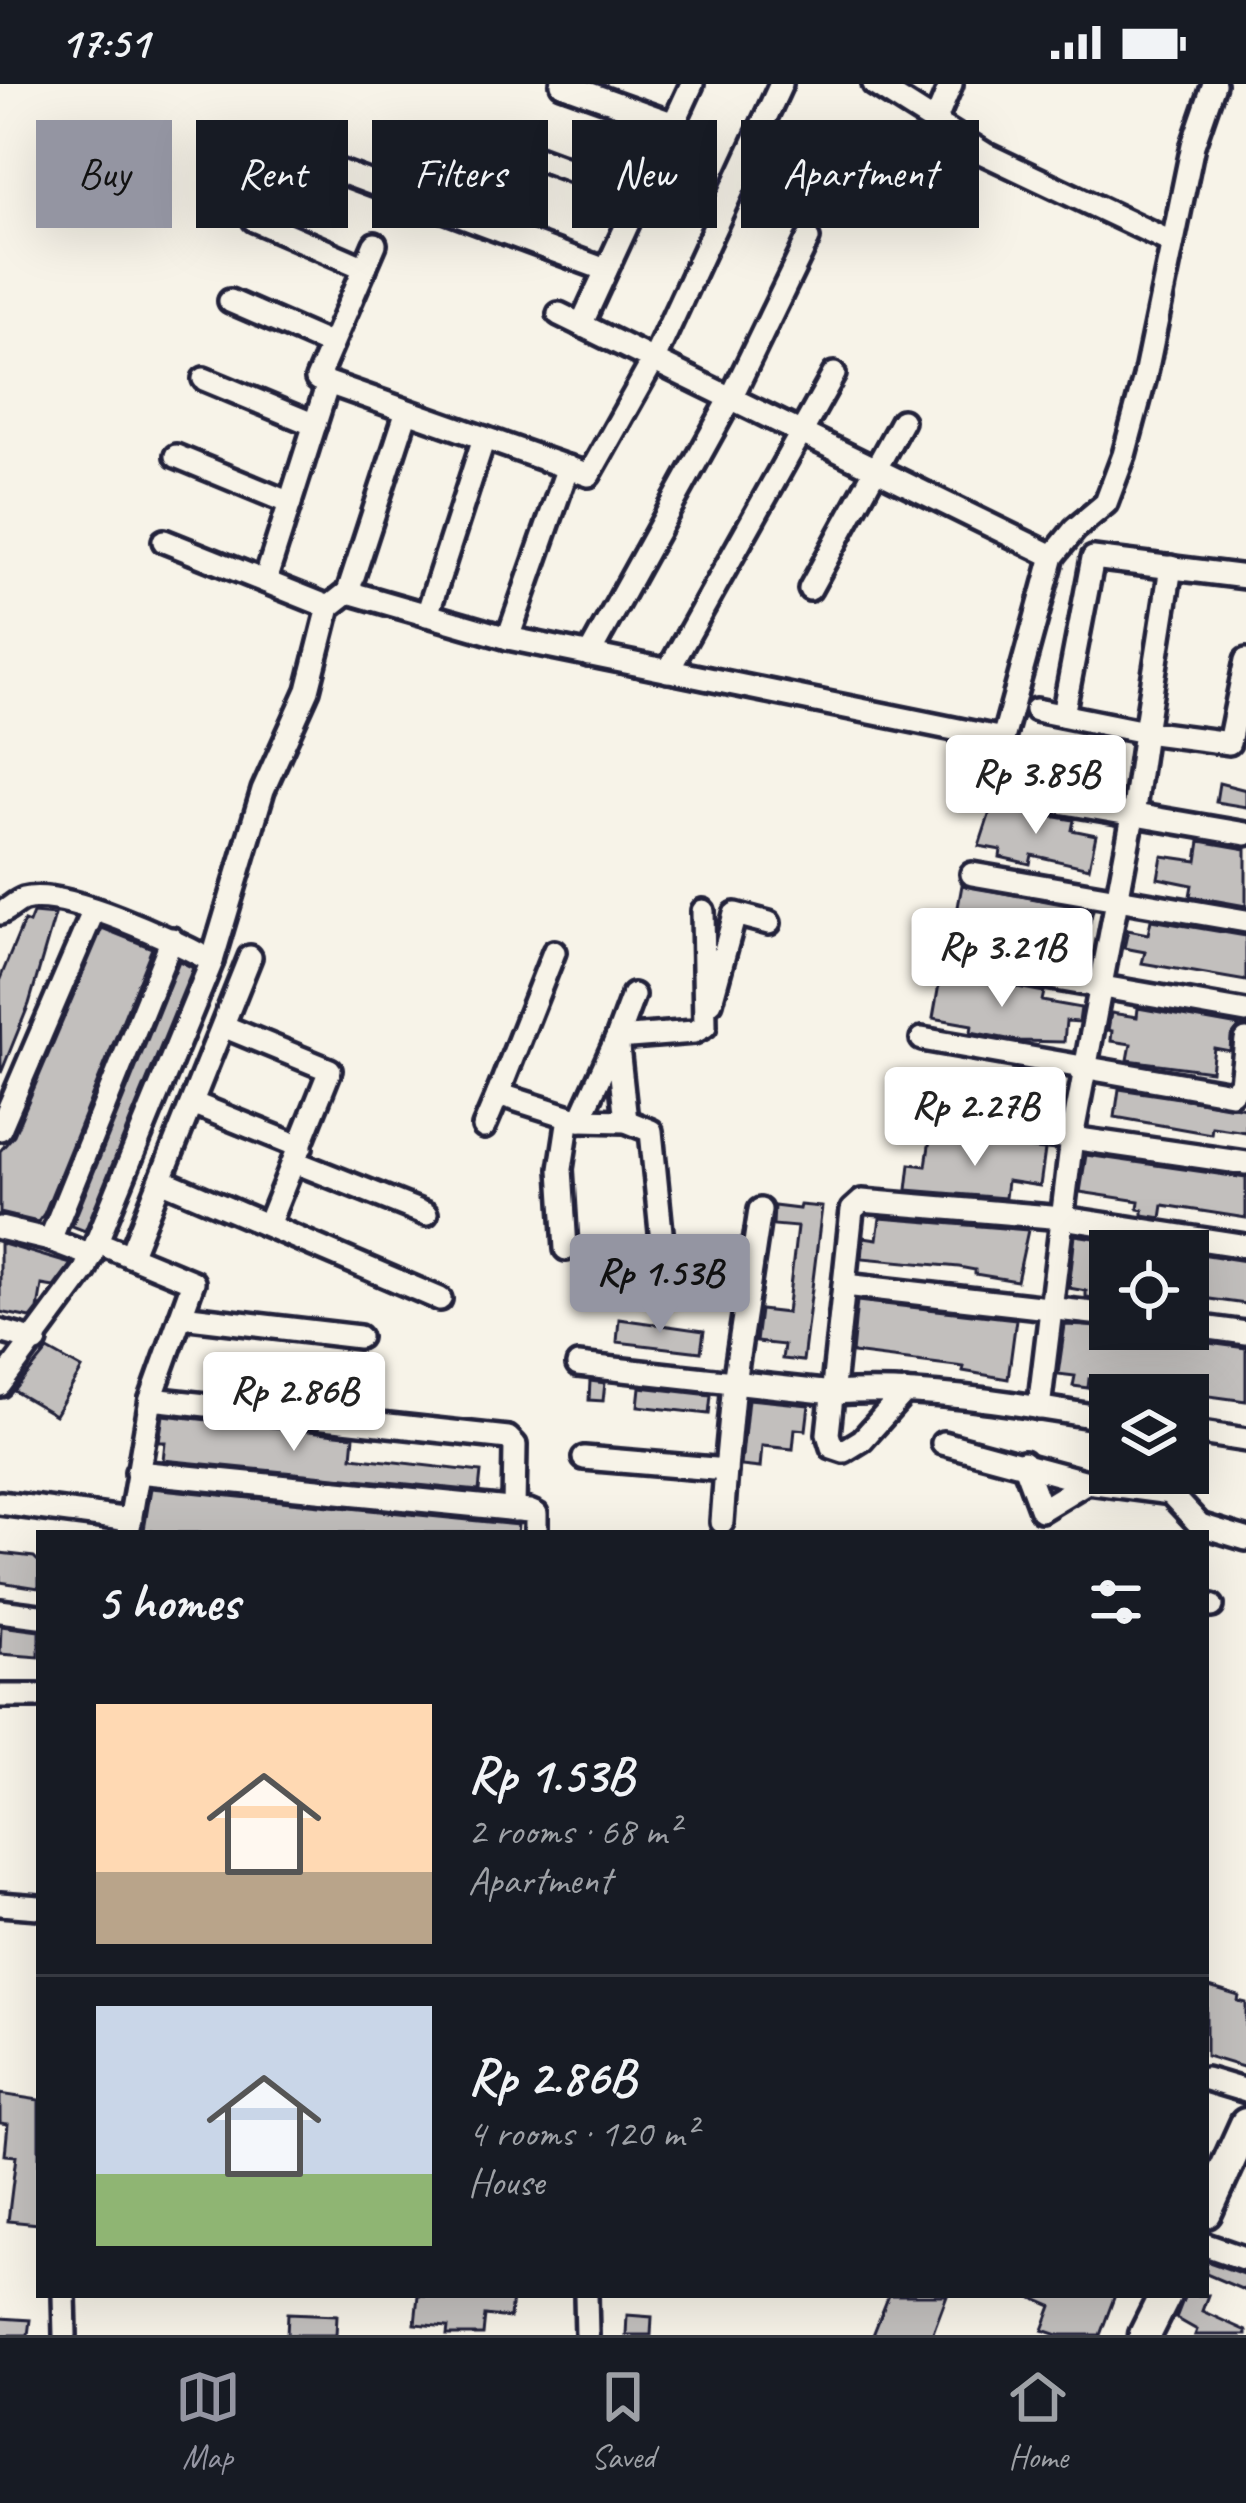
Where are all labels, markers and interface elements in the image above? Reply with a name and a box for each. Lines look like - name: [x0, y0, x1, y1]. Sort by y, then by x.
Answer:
- text: 17:51: [60, 14, 149, 71]
- chip: Buy: [36, 120, 172, 228]
- chip: Rent: [196, 120, 348, 228]
- chip: Filters: [372, 120, 548, 228]
- chip: New: [572, 120, 717, 228]
- chip: Apartment: [741, 120, 979, 228]
- pin: Rp 3.85B: [912, 735, 1160, 837]
- text: Rp 3.85B: [973, 749, 1099, 798]
- pin: Rp 3.21B: [878, 908, 1126, 1010]
- text: Rp 3.21B: [939, 922, 1065, 971]
- pin: Rp 2.27B: [851, 1067, 1099, 1169]
- text: Rp 2.27B: [912, 1081, 1038, 1130]
- map controls: [1089, 1230, 1209, 1494]
- button: locate: [1089, 1230, 1209, 1350]
- pin: Rp 1.53B: [536, 1234, 784, 1336]
- text: Rp 1.53B: [597, 1248, 723, 1297]
- pin: Rp 2.86B: [170, 1352, 418, 1454]
- text: Rp 2.86B: [230, 1366, 358, 1415]
- button: layers: [1089, 1374, 1209, 1494]
- icon: filters: [1083, 1569, 1149, 1635]
- text: 5 homes: [96, 1570, 239, 1634]
- text: Rp 1.53B: [468, 1743, 633, 1807]
- icon: home: [192, 1752, 336, 1896]
- text: 2 rooms · 68 m²: [468, 1807, 679, 1856]
- text: Apartment: [468, 1856, 611, 1905]
- text: Rp 2.86B: [468, 2045, 635, 2109]
- icon: home: [192, 2054, 336, 2198]
- text: 4 rooms · 120 m²: [468, 2109, 696, 2158]
- text: House: [468, 2158, 544, 2207]
- tab: Map: [175, 2364, 241, 2478]
- tab: Saved: [590, 2364, 656, 2478]
- tab: Home: [1005, 2364, 1071, 2478]

